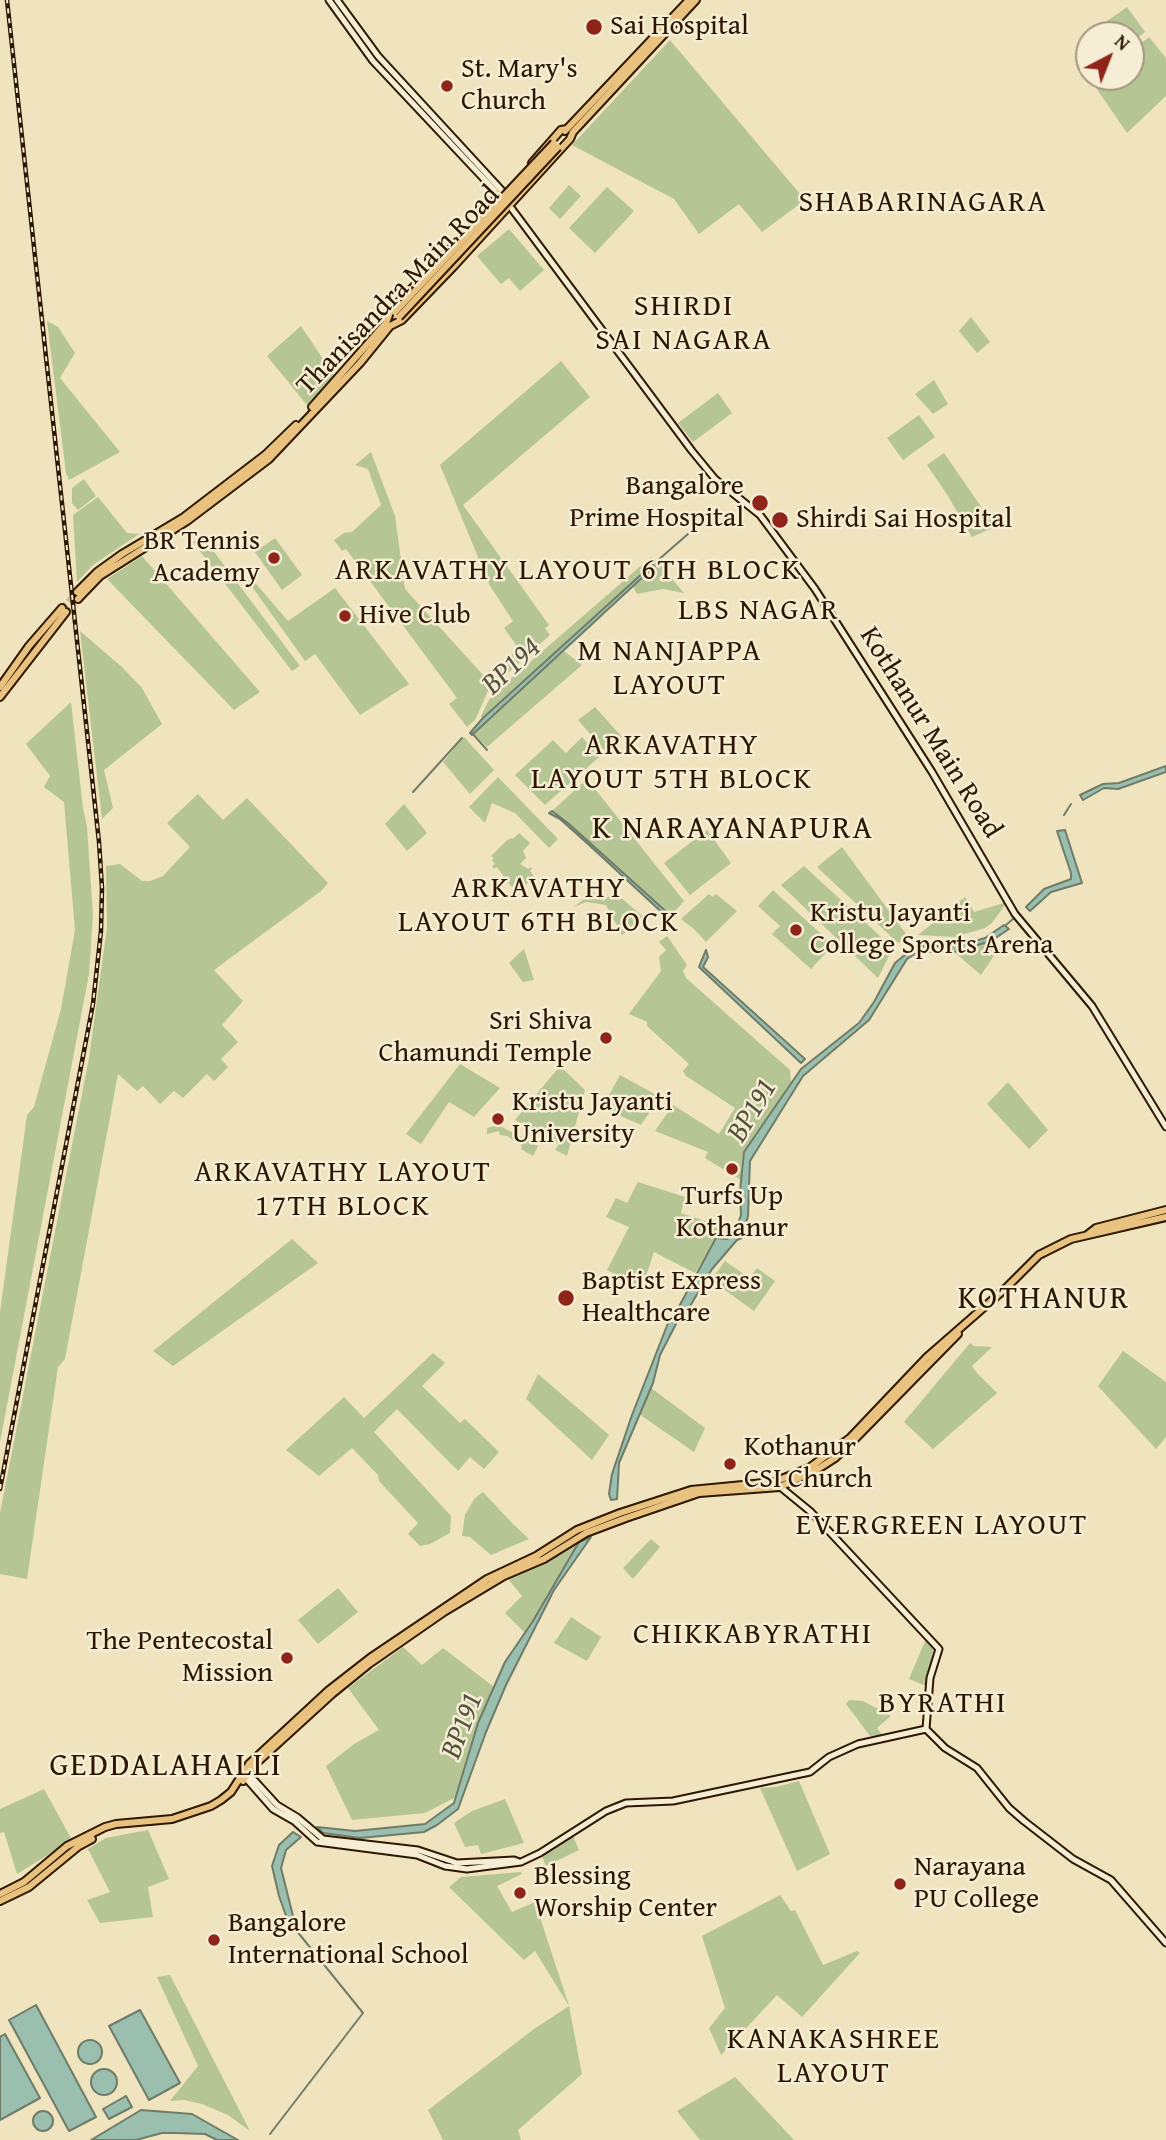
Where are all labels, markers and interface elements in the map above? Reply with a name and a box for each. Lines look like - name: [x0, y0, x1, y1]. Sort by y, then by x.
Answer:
- place label: Sai Hospital: [610, 10, 749, 44]
- marker: Sai Hospital: [584, 17, 604, 37]
- north arrow: [1075, 21, 1145, 91]
- text: N: [1109, 27, 1137, 57]
- place label: St. Mary's Church: [461, 53, 578, 119]
- marker: St. Mary's Church: [439, 78, 455, 94]
- street label: Thanisandra Main Road: [290, 179, 508, 403]
- district label: SHABARINAGARA: [800, 185, 1046, 221]
- district label: SHIRDI SAI NAGARA: [597, 289, 771, 360]
- place label: Bangalore Prime Hospital: [569, 470, 744, 536]
- marker: Bangalore Prime Hospital: [750, 493, 770, 513]
- place label: Shirdi Sai Hospital: [796, 503, 1012, 537]
- marker: Shirdi Sai Hospital: [770, 510, 790, 530]
- place label: BR Tennis Academy: [144, 525, 260, 591]
- marker: BR Tennis Academy: [266, 550, 282, 566]
- district label: ARKAVATHY LAYOUT 6TH BLOCK: [338, 553, 798, 589]
- district label: LBS NAGAR: [679, 593, 839, 629]
- place label: Hive Club: [359, 599, 471, 633]
- marker: Hive Club: [337, 608, 353, 624]
- street label: Kothanur Main Road: [851, 621, 1009, 845]
- water label: BP194: [475, 631, 549, 703]
- district label: M NANJAPPA LAYOUT: [579, 634, 761, 704]
- district label: ARKAVATHY LAYOUT 5TH BLOCK: [533, 728, 811, 798]
- district label: K NARAYANAPURA: [594, 811, 872, 849]
- district label: ARKAVATHY LAYOUT 6TH BLOCK: [400, 871, 678, 942]
- place label: Kristu Jayanti College Sports Arena: [810, 897, 1054, 963]
- marker: Kristu Jayanti College Sports Arena: [788, 922, 804, 938]
- place label: Sri Shiva Chamundi Temple: [378, 1005, 592, 1071]
- marker: Sri Shiva Chamundi Temple: [598, 1030, 614, 1046]
- water label: BP191: [720, 1073, 786, 1149]
- place label: Kristu Jayanti University: [512, 1086, 673, 1152]
- marker: Kristu Jayanti University: [490, 1111, 506, 1127]
- district label: ARKAVATHY LAYOUT 17TH BLOCK: [196, 1155, 490, 1226]
- marker: Turfs Up Kothanur: [724, 1161, 740, 1177]
- place label: Turfs Up Kothanur: [676, 1180, 788, 1246]
- place label: Baptist Express Healthcare: [582, 1265, 761, 1331]
- district label: KOTHANUR: [959, 1281, 1129, 1319]
- marker: Baptist Express Healthcare: [556, 1288, 576, 1308]
- place label: Kothanur CSI Church: [744, 1431, 873, 1497]
- marker: Kothanur CSI Church: [722, 1456, 738, 1472]
- district label: EVERGREEN LAYOUT: [798, 1508, 1086, 1544]
- district label: CHIKKABYRATHI: [635, 1617, 871, 1653]
- place label: The Pentecostal Mission: [87, 1625, 273, 1691]
- marker: The Pentecostal Mission: [279, 1650, 295, 1666]
- district label: BYRATHI: [879, 1686, 1007, 1722]
- water label: BP191: [434, 1688, 492, 1764]
- district label: GEDDALAHALLI: [51, 1748, 281, 1786]
- place label: Narayana PU College: [914, 1851, 1039, 1917]
- place label: Blessing Worship Center: [534, 1860, 717, 1926]
- marker: Narayana PU College: [892, 1876, 908, 1892]
- marker: Blessing Worship Center: [512, 1885, 528, 1901]
- place label: Bangalore International School: [228, 1907, 469, 1973]
- marker: Bangalore International School: [206, 1932, 222, 1948]
- district label: KANAKASHREE LAYOUT: [728, 2022, 940, 2092]

